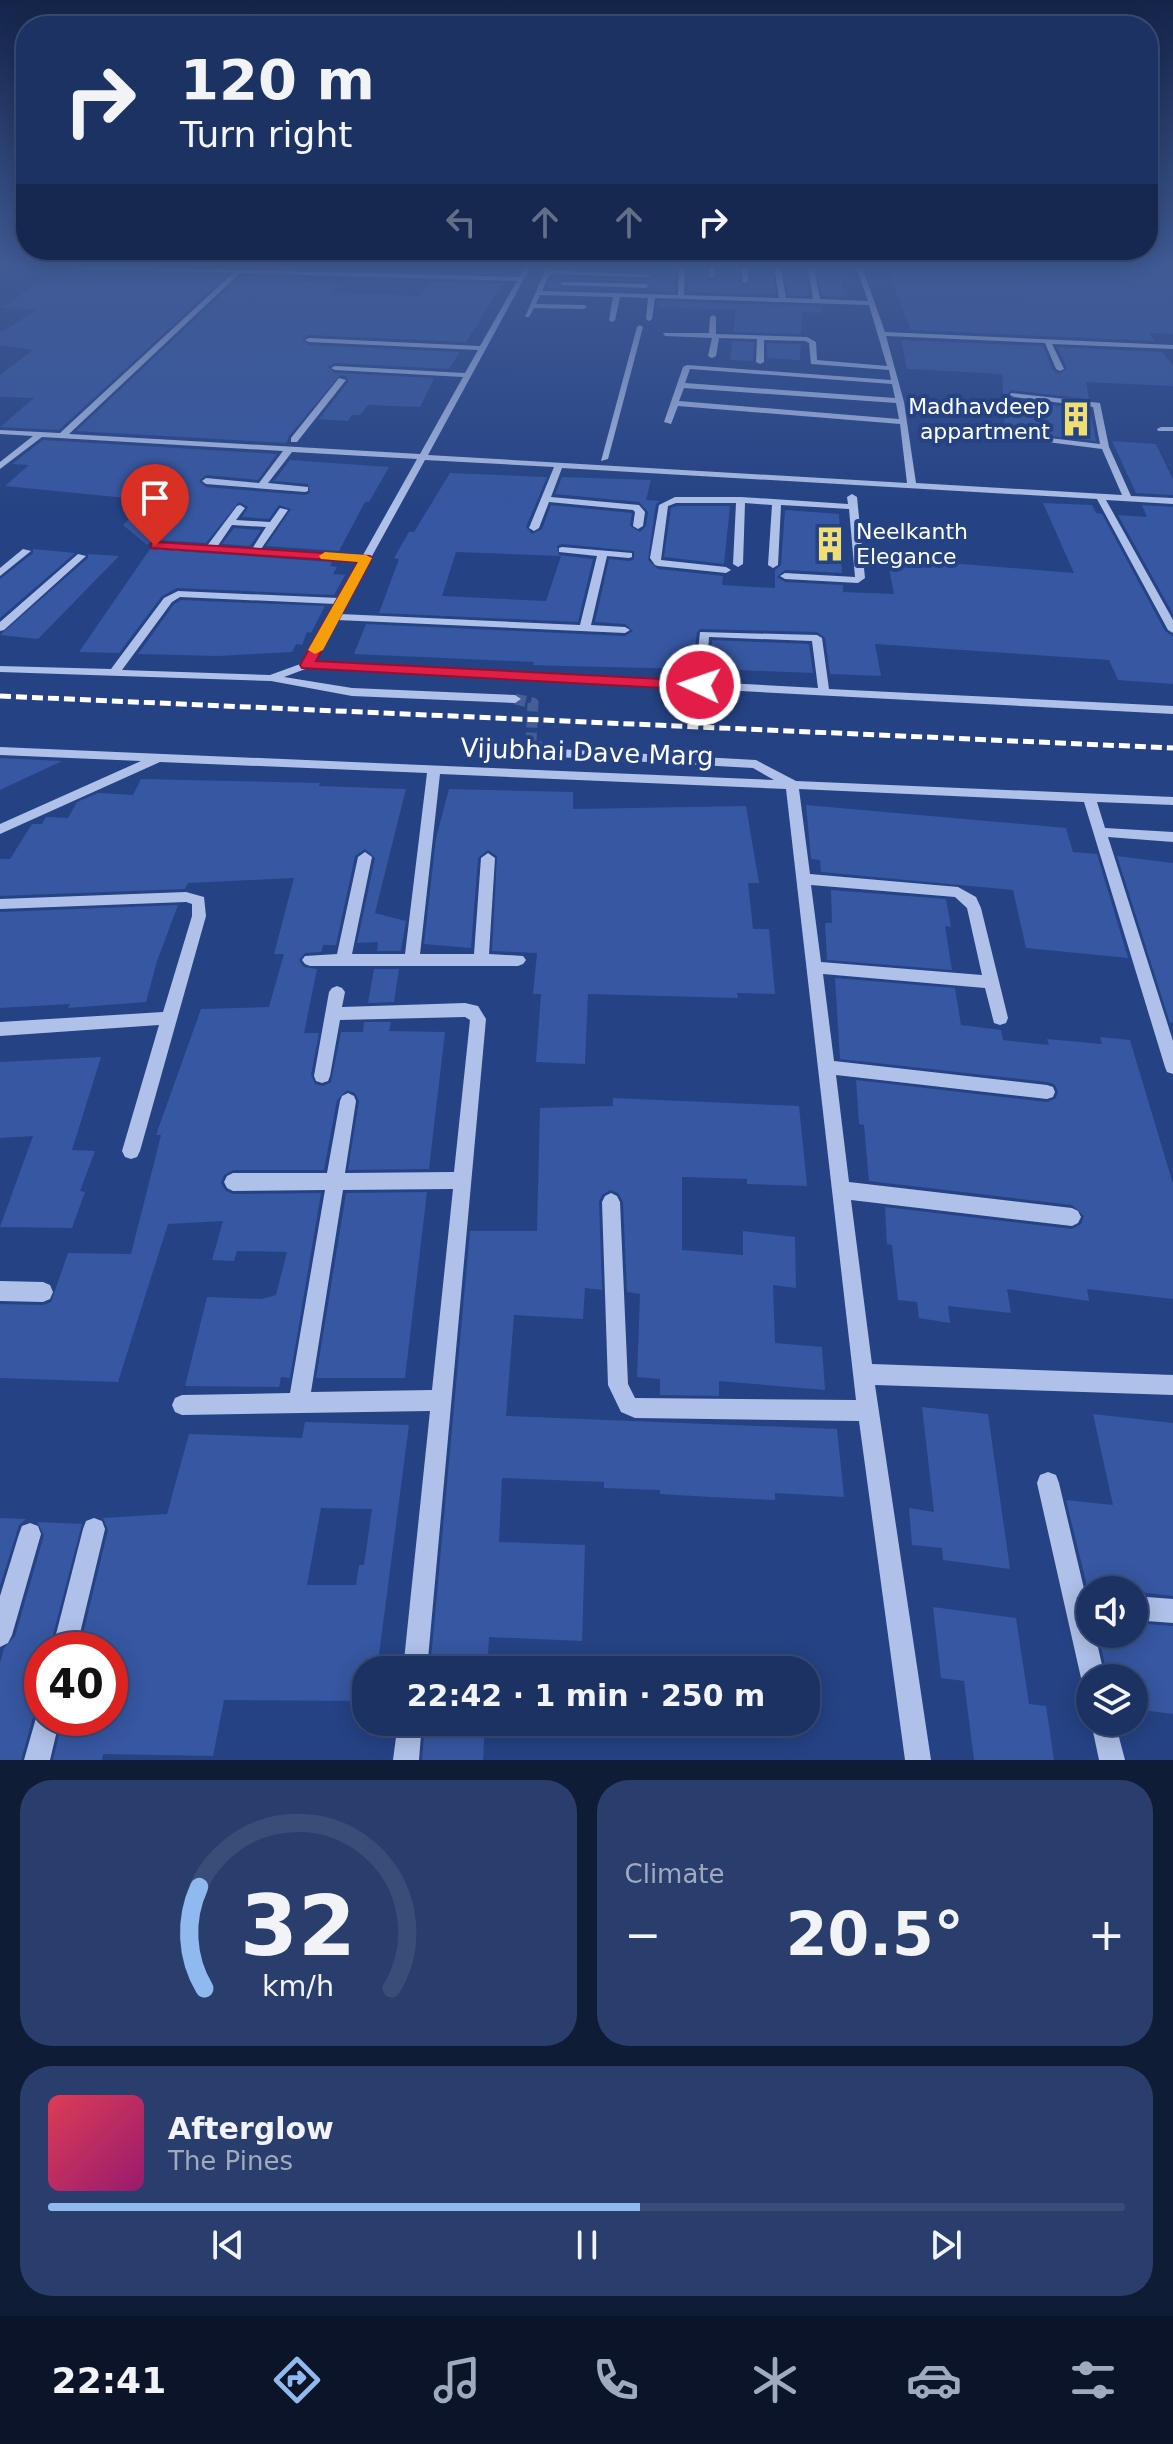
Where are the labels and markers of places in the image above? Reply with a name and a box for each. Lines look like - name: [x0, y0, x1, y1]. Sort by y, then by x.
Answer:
- place label: Madhavdeep appartment: [908, 394, 1050, 444]
- building icon: Madhavdeep appartment: [1057, 400, 1095, 438]
- pin: [121, 464, 189, 546]
- place label: Neelkanth Elegance: [856, 519, 968, 569]
- building icon: Neelkanth Elegance: [811, 525, 849, 563]

